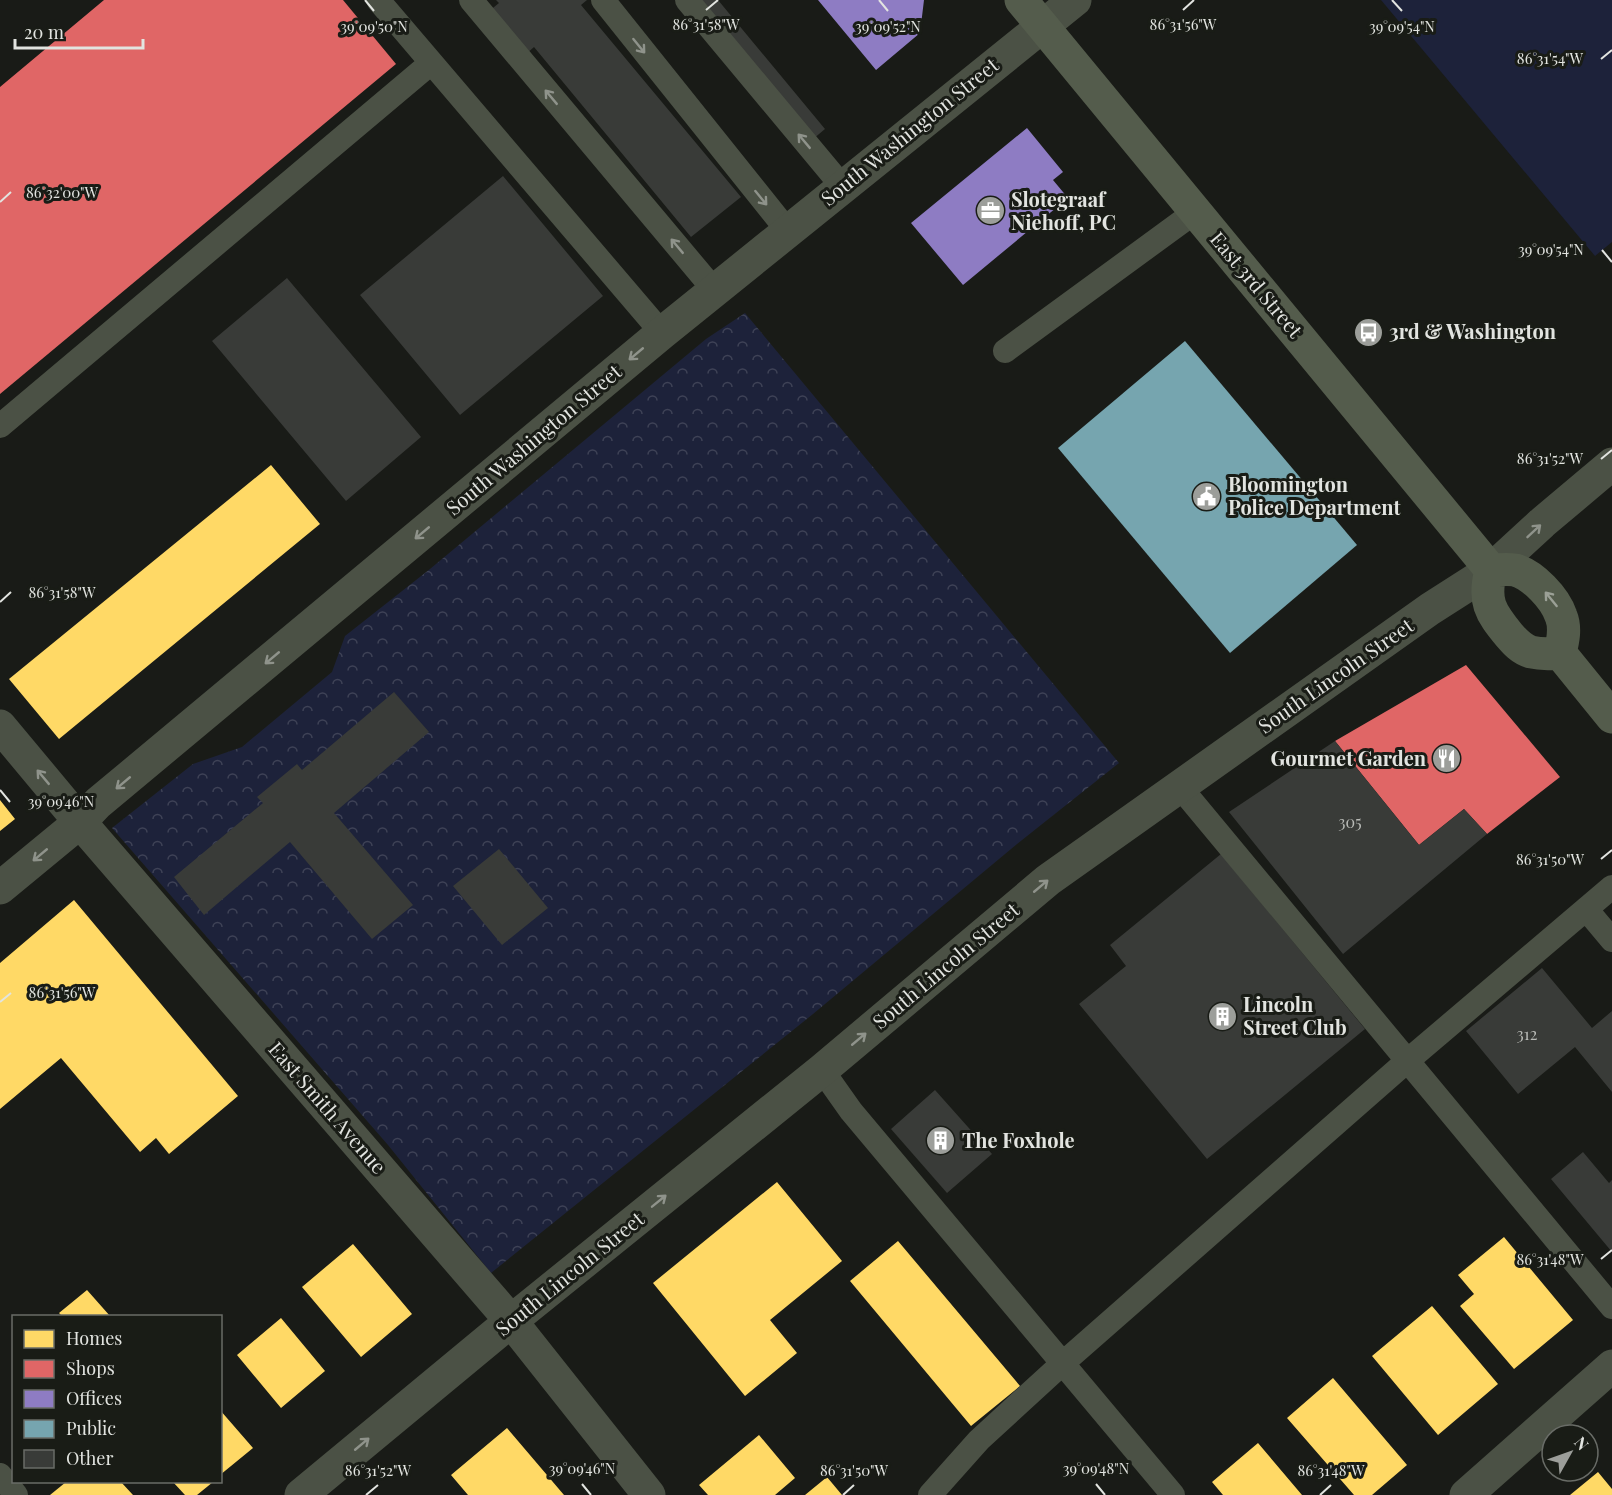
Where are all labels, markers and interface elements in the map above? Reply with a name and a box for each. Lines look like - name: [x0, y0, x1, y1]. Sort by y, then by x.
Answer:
- scale bar: [15, 12, 142, 50]
- text: 86°31'58"W: [672, 14, 740, 34]
- text: 86°31'56"W: [1150, 14, 1217, 34]
- text: 39°09'50"N: [340, 16, 408, 36]
- text: 39°09'52"N: [855, 16, 921, 36]
- text: 39°09'54"N: [1369, 16, 1435, 36]
- text: 20 m: [24, 20, 64, 44]
- one-way arrow: [633, 37, 646, 53]
- text: 86°31'54"W: [1517, 48, 1584, 68]
- street label: South Washington Street: [815, 50, 1004, 211]
- one-way arrow: [544, 90, 558, 105]
- one-way arrow: [798, 134, 811, 150]
- text: 86°32'00"W: [26, 182, 99, 202]
- place label: Slotegraaf Niehoff, PC: [1011, 185, 1116, 235]
- one-way arrow: [754, 190, 768, 205]
- office icon: Slotegraaf Niehoff, PC: [974, 195, 1006, 227]
- street label: East 3rd Street: [1205, 225, 1310, 343]
- one-way arrow: [670, 239, 684, 254]
- text: 39°09'54"N: [1518, 239, 1584, 259]
- bus stop icon: 3rd & Washington: [1352, 316, 1384, 348]
- place label: 3rd & Washington: [1389, 317, 1557, 344]
- one-way arrow: [629, 347, 644, 361]
- street label: South Washington Street: [440, 357, 627, 520]
- text: 86°31'52"W: [1517, 448, 1584, 468]
- place label: Bloomington Police Department: [1228, 470, 1401, 520]
- public building icon: Bloomington Police Department: [1191, 481, 1223, 513]
- one-way arrow: [1526, 523, 1541, 538]
- one-way arrow: [415, 526, 430, 540]
- text: 86°31'58"W: [28, 582, 96, 602]
- one-way arrow: [1544, 591, 1557, 607]
- street label: South Lincoln Street: [1252, 611, 1419, 738]
- one-way arrow: [265, 651, 280, 665]
- restaurant icon: Gourmet Garden: [1431, 743, 1463, 775]
- place label: Gourmet Garden: [1271, 744, 1427, 771]
- one-way arrow: [36, 770, 50, 785]
- one-way arrow: [116, 776, 131, 790]
- text: 39°09'46"N: [28, 791, 95, 811]
- house number: 305: [1338, 811, 1362, 832]
- one-way arrow: [32, 848, 48, 861]
- text: 86°31'50"W: [1516, 849, 1584, 869]
- one-way arrow: [1033, 880, 1049, 893]
- street label: South Lincoln Street: [866, 895, 1025, 1034]
- text: 86°31'56"W: [29, 982, 96, 1002]
- place label: Lincoln Street Club: [1243, 990, 1347, 1040]
- building icon: Lincoln Street Club: [1206, 1000, 1238, 1032]
- house number: 312: [1517, 1023, 1537, 1044]
- one-way arrow: [851, 1032, 867, 1045]
- street label: East Smith Avenue: [263, 1035, 393, 1179]
- building icon: The Foxhole: [925, 1125, 957, 1157]
- place label: The Foxhole: [962, 1126, 1074, 1153]
- one-way arrow: [651, 1195, 667, 1208]
- street label: South Lincoln Street: [489, 1204, 650, 1341]
- text: 86°31'48"W: [1516, 1249, 1584, 1269]
- legend: [12, 1315, 222, 1483]
- text: Homes: [66, 1326, 122, 1350]
- text: Shops: [66, 1356, 115, 1380]
- text: Offices: [66, 1386, 122, 1410]
- text: Public: [66, 1416, 116, 1440]
- north arrow: [1540, 1423, 1600, 1483]
- text: N: [1570, 1432, 1594, 1455]
- one-way arrow: [354, 1438, 370, 1451]
- text: Other: [66, 1446, 113, 1470]
- text: 39°09'46"N: [549, 1458, 616, 1478]
- text: 39°09'48"N: [1063, 1458, 1130, 1478]
- text: 86°31'52"W: [345, 1460, 412, 1480]
- text: 86°31'50"W: [820, 1460, 888, 1480]
- text: 86°31'48"W: [1297, 1460, 1365, 1480]

